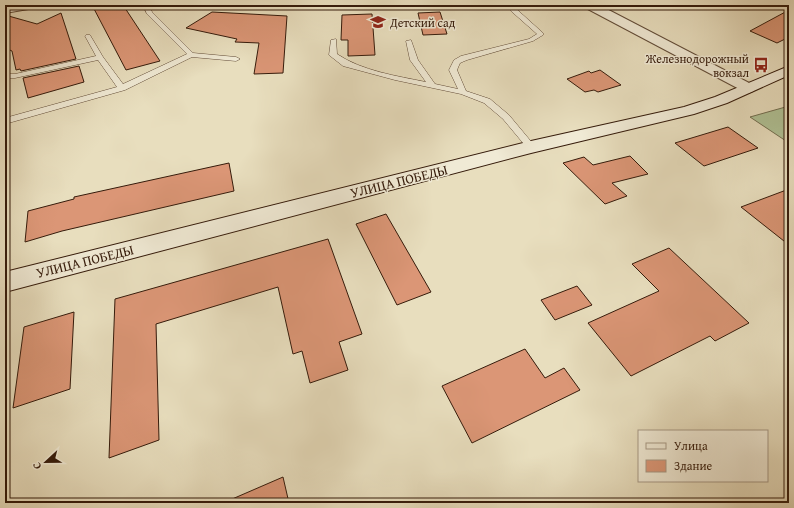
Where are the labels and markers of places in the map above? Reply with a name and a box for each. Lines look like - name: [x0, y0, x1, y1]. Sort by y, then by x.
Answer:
- school or university icon: Детский сад: [369, 13, 387, 31]
- place label: Детский сад: [389, 14, 456, 31]
- place label: Железнодорожный вокзал: [645, 50, 749, 81]
- bus stop icon: Железнодорожный вокзал: [752, 56, 770, 74]

